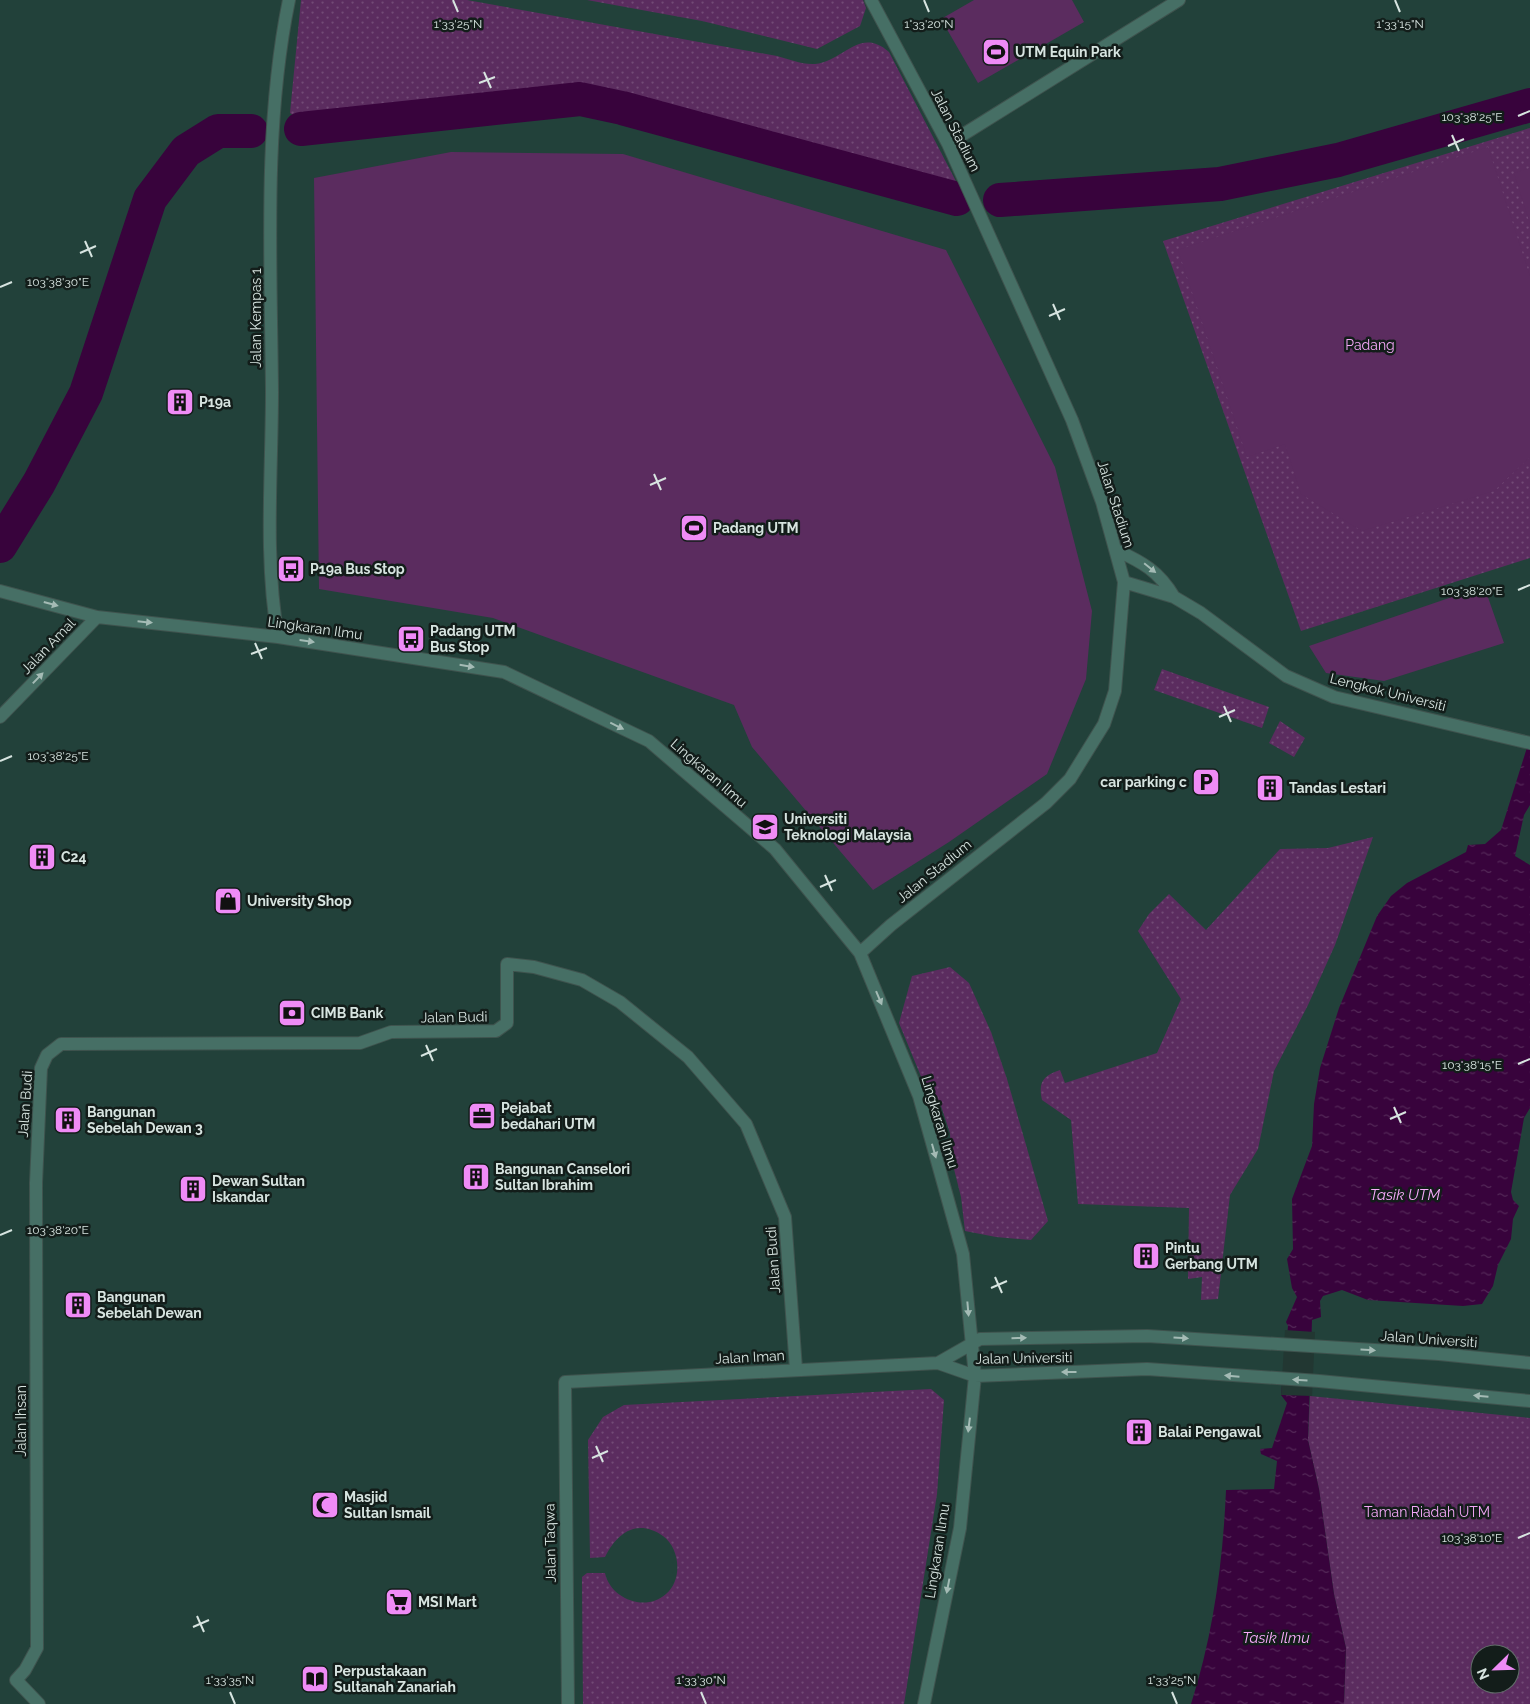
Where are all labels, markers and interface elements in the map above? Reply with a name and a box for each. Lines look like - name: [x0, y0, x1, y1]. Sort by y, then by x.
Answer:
- text: 1°33'25"N: [434, 17, 482, 31]
- text: 1°33'20"N: [904, 17, 954, 31]
- text: 1°33'15"N: [1376, 17, 1424, 31]
- sports icon: UTM Equin Park: [981, 37, 1011, 67]
- place label: UTM Equin Park: [1015, 44, 1121, 60]
- street label: Jalan Stadium: [928, 86, 984, 174]
- text: 103°38'25"E: [1441, 110, 1503, 124]
- street label: Jalan Kempas 1: [248, 268, 264, 368]
- text: 103°38'30"E: [27, 275, 89, 289]
- park label: Padang: [1345, 337, 1395, 353]
- building icon: P19a: [165, 387, 195, 417]
- place label: P19a: [199, 394, 231, 410]
- street label: Jalan Stadium: [1094, 458, 1138, 550]
- sports icon: Padang UTM: [679, 513, 709, 543]
- place label: Padang UTM: [713, 520, 799, 536]
- bus stop icon: P19a Bus Stop: [276, 554, 306, 584]
- place label: P19a Bus Stop: [310, 561, 405, 577]
- one-way arrow: [1143, 563, 1156, 574]
- text: 103°38'20"E: [1441, 584, 1503, 598]
- one-way arrow: [43, 600, 58, 608]
- street label: Lingkaran Ilmu: [266, 613, 364, 643]
- street label: Jalan Amal: [18, 615, 78, 677]
- one-way arrow: [138, 618, 154, 626]
- place label: Padang UTM Bus Stop: [430, 623, 516, 655]
- bus stop icon: Padang UTM Bus Stop: [396, 624, 426, 654]
- one-way arrow: [299, 637, 315, 645]
- one-way arrow: [460, 662, 476, 670]
- street label: Lengkok Universiti: [1328, 670, 1448, 714]
- one-way arrow: [32, 672, 44, 684]
- one-way arrow: [610, 722, 624, 730]
- street label: Lingkaran Ilmu: [668, 736, 750, 810]
- text: 103°38'25"E: [27, 749, 89, 763]
- parking icon: car parking c: [1191, 767, 1221, 797]
- building icon: Tandas Lestari: [1255, 773, 1285, 803]
- place label: car parking c: [1100, 774, 1187, 790]
- place label: Tandas Lestari: [1289, 780, 1386, 796]
- place label: Universiti Teknologi Malaysia: [784, 811, 911, 843]
- school or university icon: Universiti Teknologi Malaysia: [750, 812, 780, 842]
- street label: Jalan Stadium: [894, 836, 974, 906]
- building icon: C24: [27, 842, 57, 872]
- place label: C24: [61, 849, 87, 865]
- shop icon: University Shop: [213, 886, 243, 916]
- place label: University Shop: [247, 893, 352, 909]
- one-way arrow: [876, 991, 884, 1005]
- bank icon: CIMB Bank: [277, 998, 307, 1028]
- place label: CIMB Bank: [311, 1005, 384, 1021]
- street label: Jalan Budi: [420, 1008, 488, 1026]
- text: 103°38'15"E: [1442, 1058, 1502, 1072]
- street label: Jalan Budi: [15, 1070, 35, 1138]
- street label: Lingkaran Ilmu: [918, 1074, 962, 1170]
- place label: Pejabat bedahari UTM: [501, 1100, 595, 1132]
- office icon: Pejabat bedahari UTM: [467, 1101, 497, 1131]
- place label: Bangunan Sebelah Dewan 3: [87, 1104, 203, 1136]
- building icon: Bangunan Sebelah Dewan 3: [53, 1105, 83, 1135]
- one-way arrow: [930, 1143, 938, 1158]
- place label: Bangunan Canselori Sultan Ibrahim: [495, 1161, 630, 1193]
- building icon: Bangunan Canselori Sultan Ibrahim: [461, 1162, 491, 1192]
- place label: Dewan Sultan Iskandar: [212, 1173, 305, 1205]
- building icon: Dewan Sultan Iskandar: [178, 1174, 208, 1204]
- water label: Tasik UTM: [1370, 1186, 1441, 1204]
- text: 103°38'20"E: [27, 1223, 89, 1237]
- street label: Jalan Budi: [763, 1226, 783, 1294]
- place label: Pintu Gerbang UTM: [1165, 1240, 1258, 1272]
- building icon: Pintu Gerbang UTM: [1131, 1241, 1161, 1271]
- place label: Bangunan Sebelah Dewan: [97, 1289, 202, 1321]
- building icon: Bangunan Sebelah Dewan: [63, 1290, 93, 1320]
- one-way arrow: [964, 1301, 972, 1317]
- street label: Jalan Universiti: [1380, 1328, 1478, 1350]
- one-way arrow: [1011, 1334, 1027, 1342]
- one-way arrow: [1174, 1335, 1190, 1343]
- one-way arrow: [1360, 1346, 1376, 1354]
- street label: Jalan Iman: [715, 1347, 785, 1367]
- street label: Jalan Universiti: [975, 1349, 1073, 1367]
- one-way arrow: [1061, 1369, 1077, 1377]
- one-way arrow: [1223, 1372, 1239, 1380]
- one-way arrow: [1291, 1375, 1307, 1383]
- street label: Jalan Ihsan: [13, 1385, 29, 1457]
- one-way arrow: [1473, 1392, 1489, 1400]
- one-way arrow: [965, 1417, 973, 1433]
- building icon: Balai Pengawal: [1124, 1417, 1154, 1447]
- place label: Balai Pengawal: [1158, 1424, 1262, 1440]
- place label: Masjid Sultan Ismail: [344, 1489, 431, 1521]
- mosque icon: Masjid Sultan Ismail: [310, 1490, 340, 1520]
- street label: Lingkaran Ilmu: [922, 1502, 952, 1600]
- street label: Jalan Taqwa: [541, 1503, 559, 1583]
- park label: Taman Riadah UTM: [1364, 1504, 1490, 1520]
- text: 103°38'10"E: [1442, 1531, 1502, 1545]
- one-way arrow: [943, 1578, 951, 1594]
- supermarket icon: MSI Mart: [384, 1587, 414, 1617]
- place label: MSI Mart: [418, 1594, 478, 1610]
- water label: Tasik Ilmu: [1242, 1629, 1310, 1647]
- north arrow: [1470, 1644, 1520, 1694]
- place label: Perpustakaan Sultanah Zanariah: [334, 1663, 456, 1695]
- library icon: Perpustakaan Sultanah Zanariah: [300, 1664, 330, 1694]
- text: N: [1474, 1666, 1492, 1682]
- text: 1°33'35"N: [206, 1673, 254, 1687]
- text: 1°33'30"N: [676, 1673, 726, 1687]
- text: 1°33'25"N: [1148, 1673, 1196, 1687]

